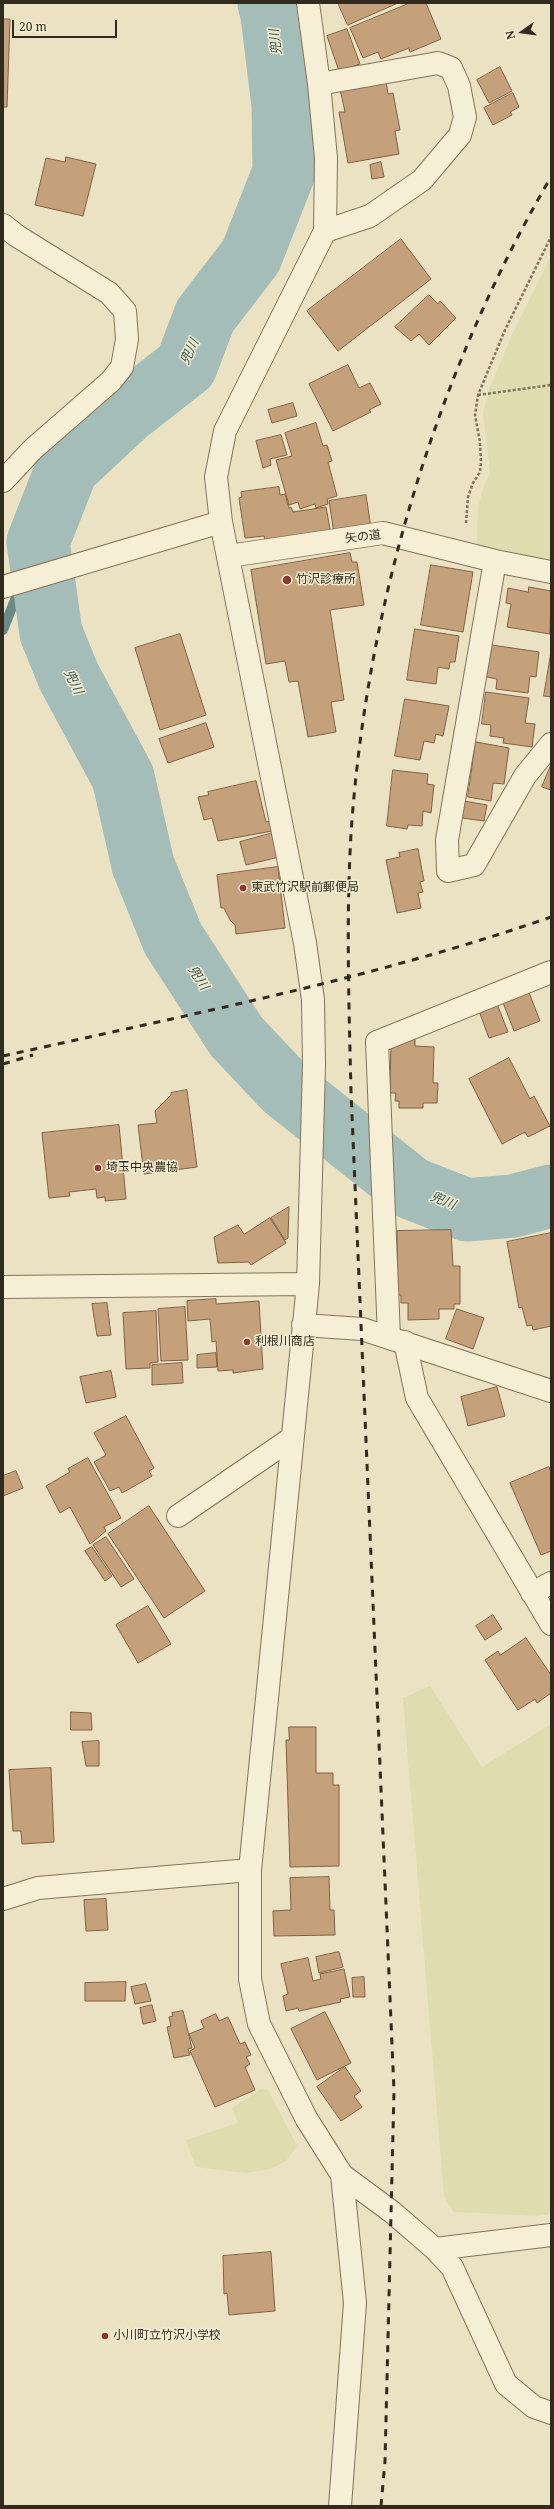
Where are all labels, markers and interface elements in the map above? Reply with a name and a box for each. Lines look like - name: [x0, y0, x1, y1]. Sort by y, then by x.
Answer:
- scale bar: [14, 12, 119, 38]
- north arrow: [502, 12, 542, 52]
- text: 20 m: [19, 18, 47, 35]
- water label: 兜川: [267, 28, 285, 56]
- text: N: [502, 29, 518, 41]
- water label: 兜川: [177, 337, 203, 367]
- street label: 矢の道: [344, 528, 382, 546]
- place label: 竹沢診療所: [296, 573, 356, 587]
- marker: 竹沢診療所: [281, 574, 293, 586]
- water label: 兜川: [60, 667, 86, 697]
- place label: 東武竹沢駅前郵便局: [251, 881, 359, 895]
- marker: 東武竹沢駅前郵便局: [238, 883, 248, 893]
- water label: 兜川: [184, 963, 212, 993]
- place label: 埼玉中央農協: [106, 1161, 178, 1175]
- marker: 埼玉中央農協: [93, 1163, 103, 1173]
- water label: 兜川: [428, 1189, 458, 1213]
- place label: 利根川商店: [255, 1335, 315, 1349]
- marker: 利根川商店: [242, 1337, 252, 1347]
- place label: 小川町立竹沢小学校: [113, 2329, 221, 2343]
- marker: 小川町立竹沢小学校: [100, 2331, 110, 2341]

